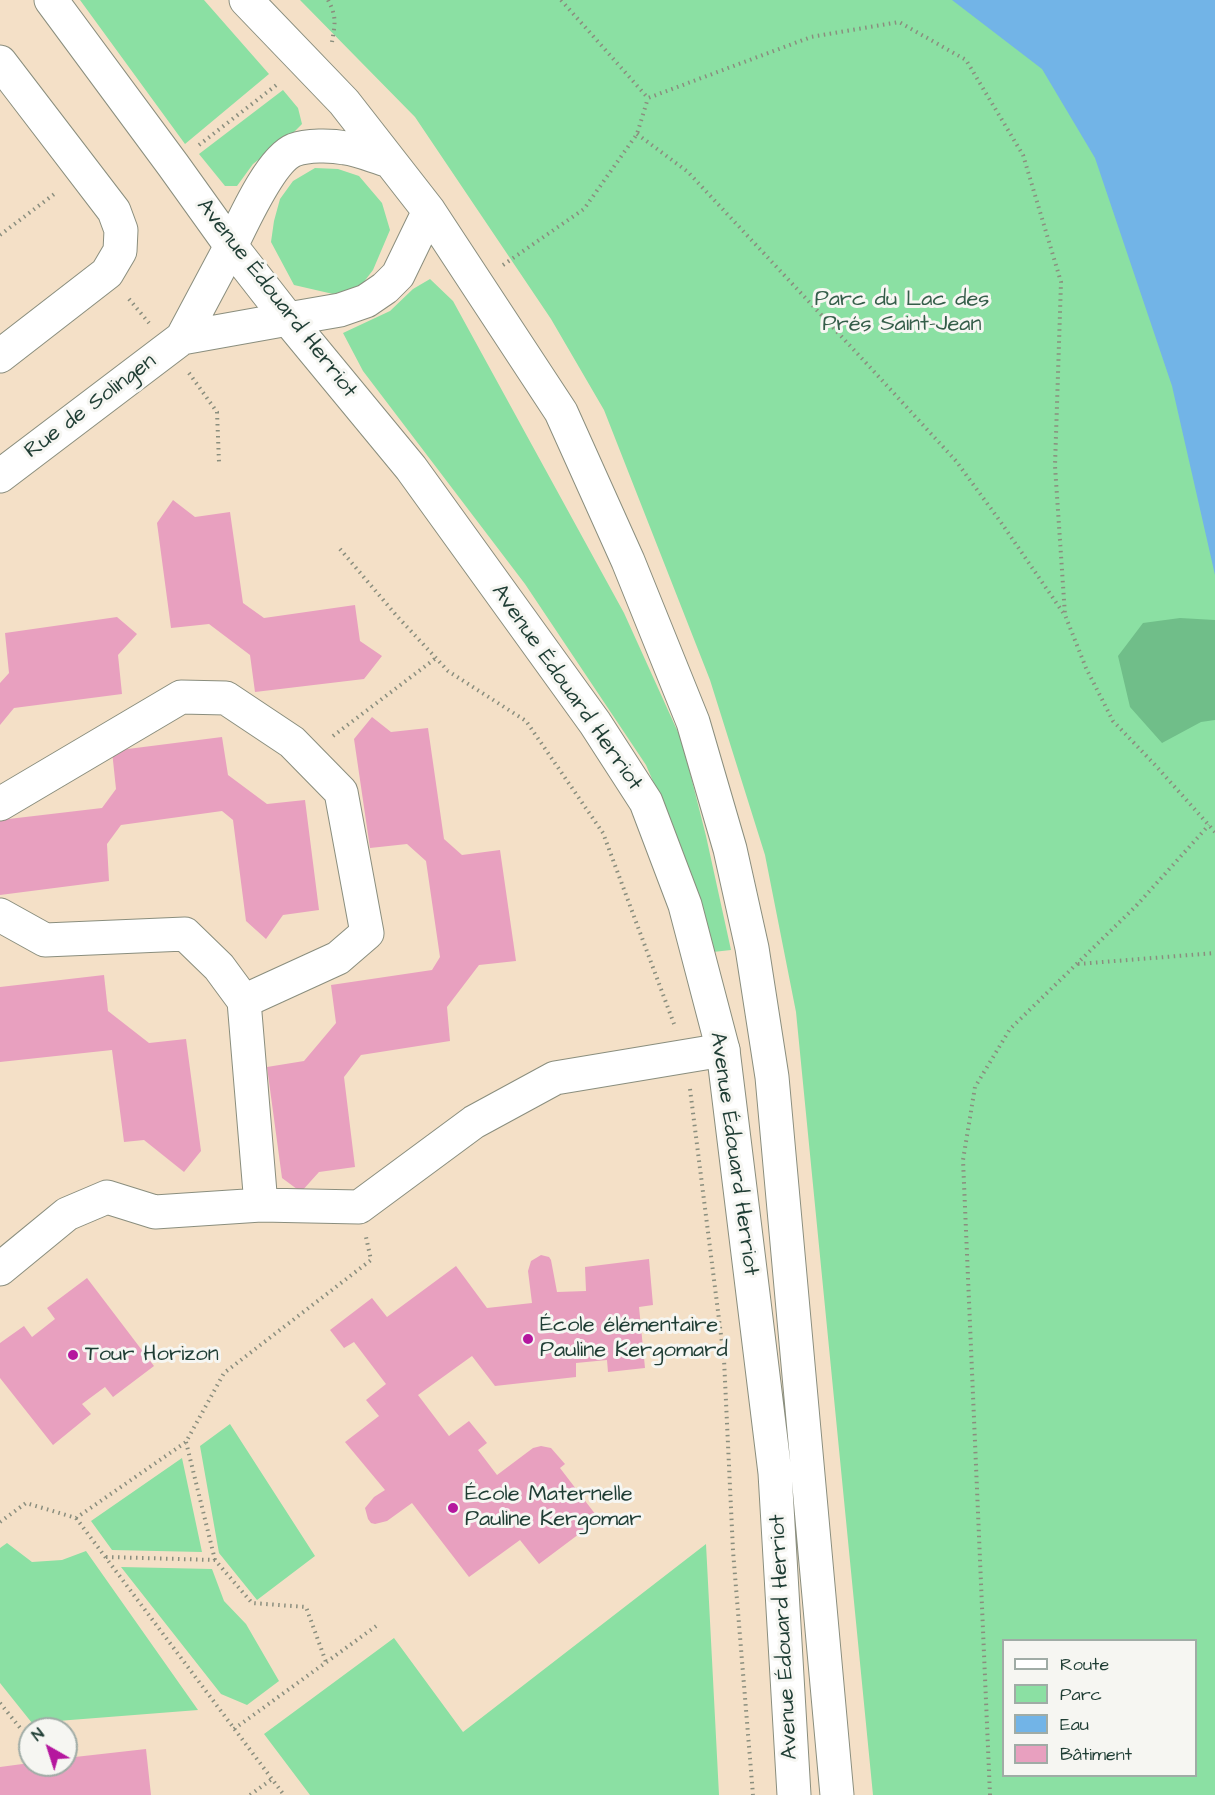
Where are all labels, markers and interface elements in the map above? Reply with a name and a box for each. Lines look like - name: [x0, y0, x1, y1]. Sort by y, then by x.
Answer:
- street label: Avenue Édouard Herriot: [190, 194, 362, 404]
- park label: Parc du Lac des Prés Saint-Jean: [815, 287, 989, 338]
- street label: Rue de Solingen: [20, 349, 162, 465]
- street label: Avenue Édouard Herriot: [485, 580, 647, 796]
- street label: Avenue Édouard Herriot: [703, 1031, 763, 1277]
- place label: École élémentaire Pauline Kergomard: [540, 1313, 728, 1364]
- marker: École élémentaire Pauline Kergomard: [521, 1332, 535, 1346]
- place label: Tour Horizon: [85, 1342, 219, 1368]
- marker: Tour Horizon: [66, 1348, 80, 1362]
- place label: École Maternelle Pauline Kergomar: [465, 1482, 641, 1534]
- marker: École Maternelle Pauline Kergomar: [446, 1501, 460, 1515]
- street label: Avenue Édouard Herriot: [765, 1514, 805, 1760]
- legend: [1002, 1639, 1197, 1777]
- text: Route: [1060, 1652, 1109, 1677]
- text: Parc: [1060, 1682, 1102, 1707]
- text: Eau: [1060, 1712, 1089, 1737]
- north arrow: [18, 1717, 78, 1777]
- text: N: [27, 1723, 49, 1746]
- text: Bâtiment: [1060, 1742, 1132, 1767]

